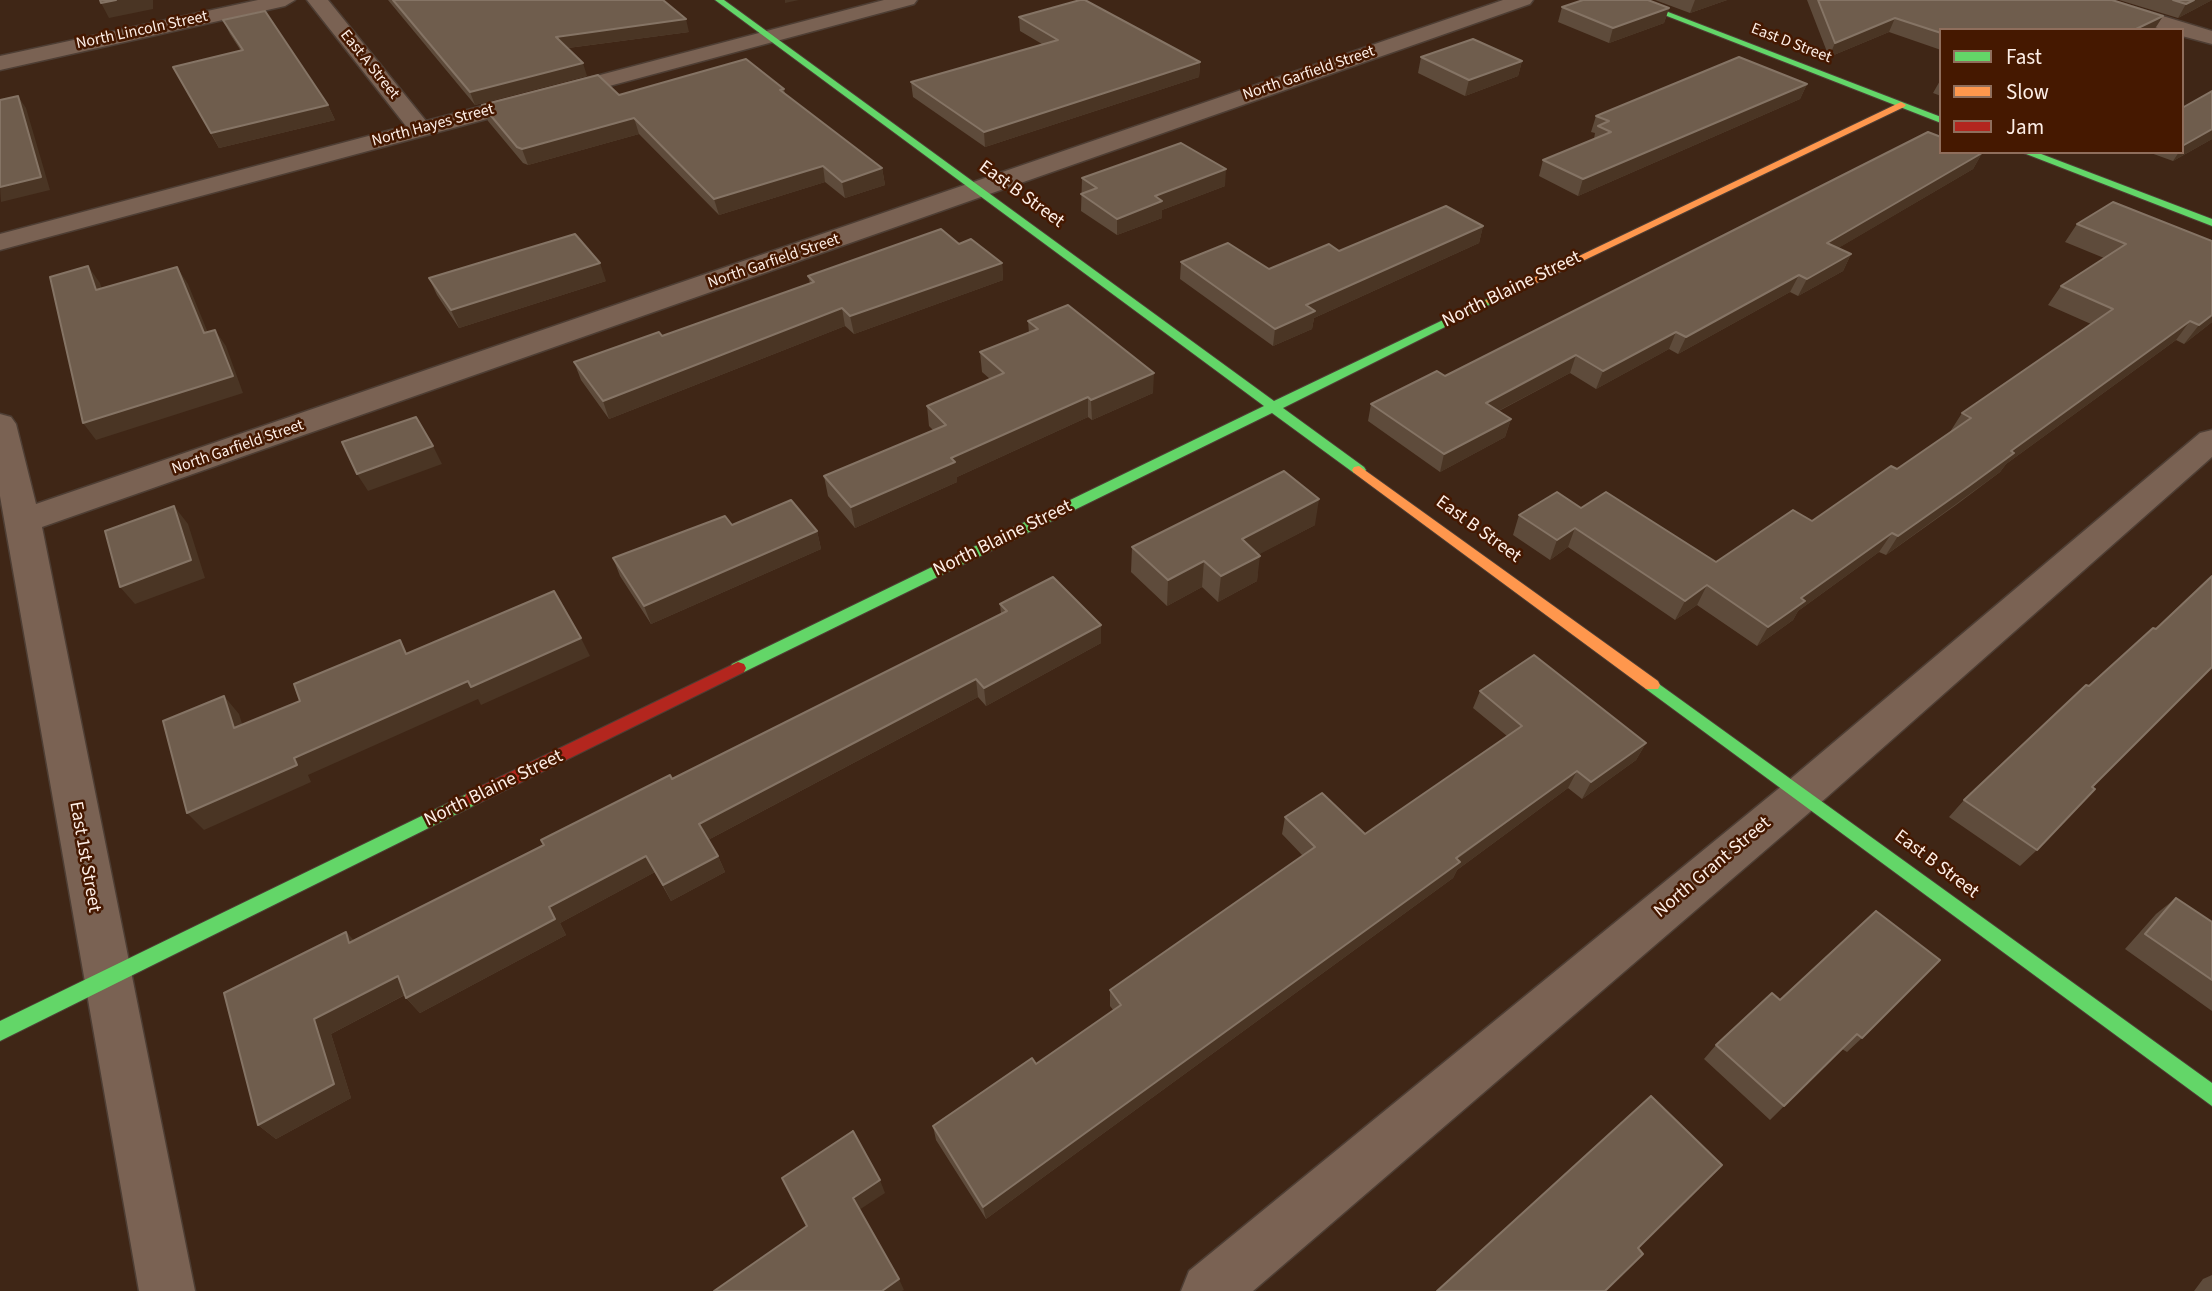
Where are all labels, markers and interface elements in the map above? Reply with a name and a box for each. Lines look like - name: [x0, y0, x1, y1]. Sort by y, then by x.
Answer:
- street label: North Lincoln Street: [74, 8, 210, 54]
- street label: East D Street: [1748, 20, 1834, 68]
- street label: East A Street: [335, 27, 403, 103]
- legend: [1939, 28, 2184, 154]
- street label: North Garfield Street: [1241, 42, 1377, 106]
- text: Fast: [2006, 42, 2042, 72]
- text: Slow: [2006, 77, 2049, 107]
- street label: North Hayes Street: [370, 100, 496, 152]
- text: Jam: [2006, 112, 2044, 142]
- street label: East B Street: [974, 156, 1068, 234]
- street label: North Garfield Street: [706, 230, 842, 294]
- street label: North Blaine Street: [1439, 247, 1585, 333]
- street label: North Garfield Street: [170, 416, 306, 480]
- street label: East B Street: [1431, 491, 1525, 569]
- street label: North Blaine Street: [930, 496, 1076, 582]
- street label: North Blaine Street: [421, 746, 567, 832]
- street label: East 1st Street: [63, 800, 105, 914]
- street label: North Grant Street: [1650, 813, 1776, 923]
- street label: East B Street: [1889, 826, 1983, 904]

